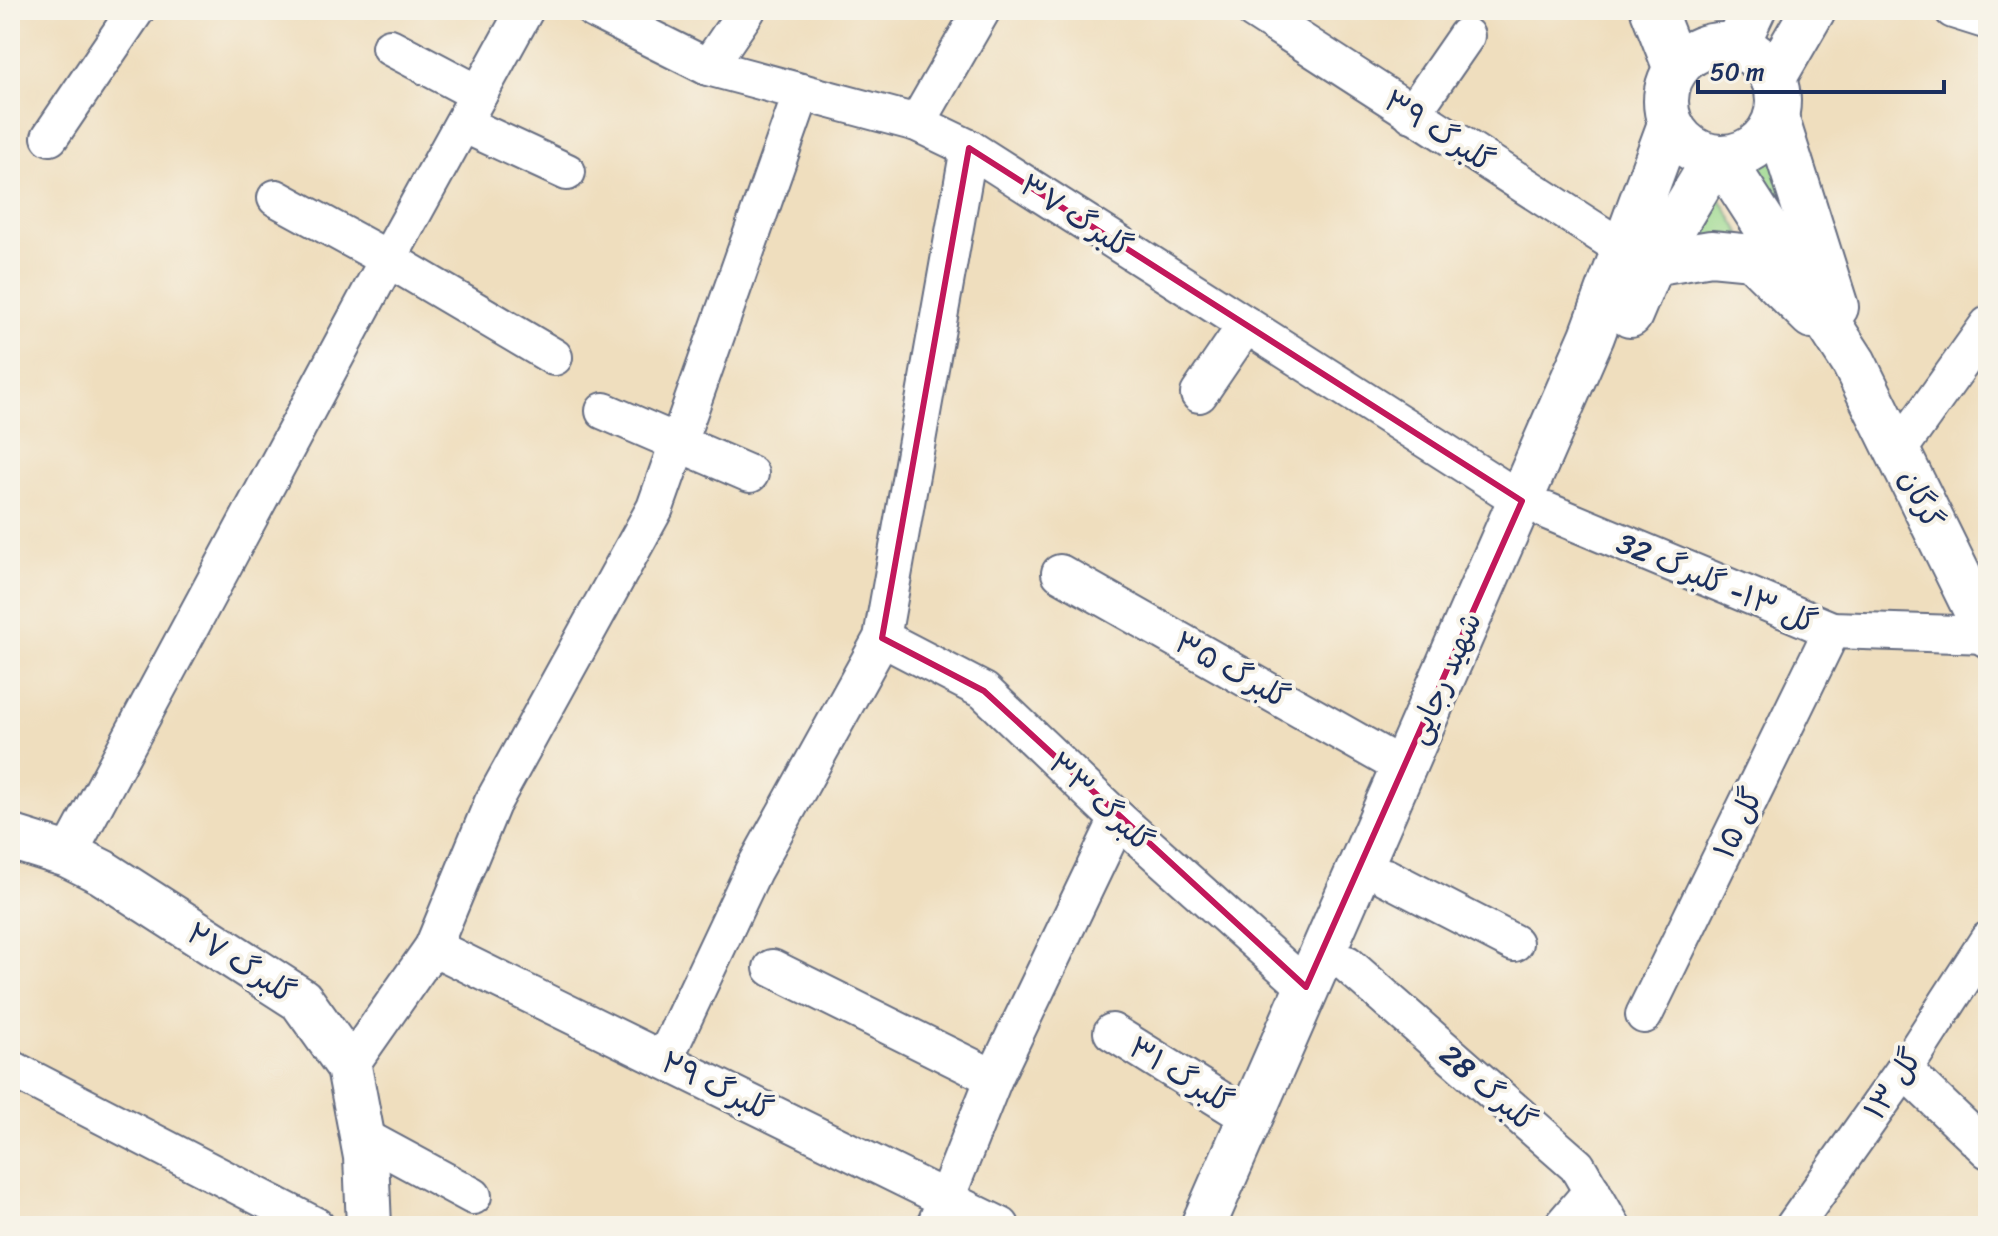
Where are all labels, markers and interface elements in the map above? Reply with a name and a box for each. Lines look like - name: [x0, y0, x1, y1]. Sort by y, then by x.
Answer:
- scale bar: [1698, 44, 1944, 94]
- text: 50 m: [1710, 51, 1765, 93]
- street label: گلبرگ ۳۹: [1372, 75, 1506, 187]
- street label: گلبرگ ۳۷: [1008, 159, 1144, 273]
- street label: گرگان: [1883, 460, 1959, 538]
- street label: گل ۱۳- گلبرگ 32: [1608, 516, 1826, 650]
- street label: شهید رجایی: [1391, 603, 1497, 753]
- street label: گلبرگ ۳۵: [1164, 616, 1300, 724]
- street label: گلبرگ ۳۳: [1035, 738, 1167, 866]
- street label: گل ۱۵: [1698, 778, 1778, 868]
- street label: گلبرگ ۲۷: [175, 907, 307, 1019]
- street label: گلبرگ ۳۱: [1118, 1021, 1244, 1129]
- street label: گلبرگ 28: [1427, 1030, 1549, 1146]
- street label: گلبرگ ۲۹: [651, 1036, 783, 1136]
- street label: گل ۱۳: [1849, 1037, 1937, 1131]

